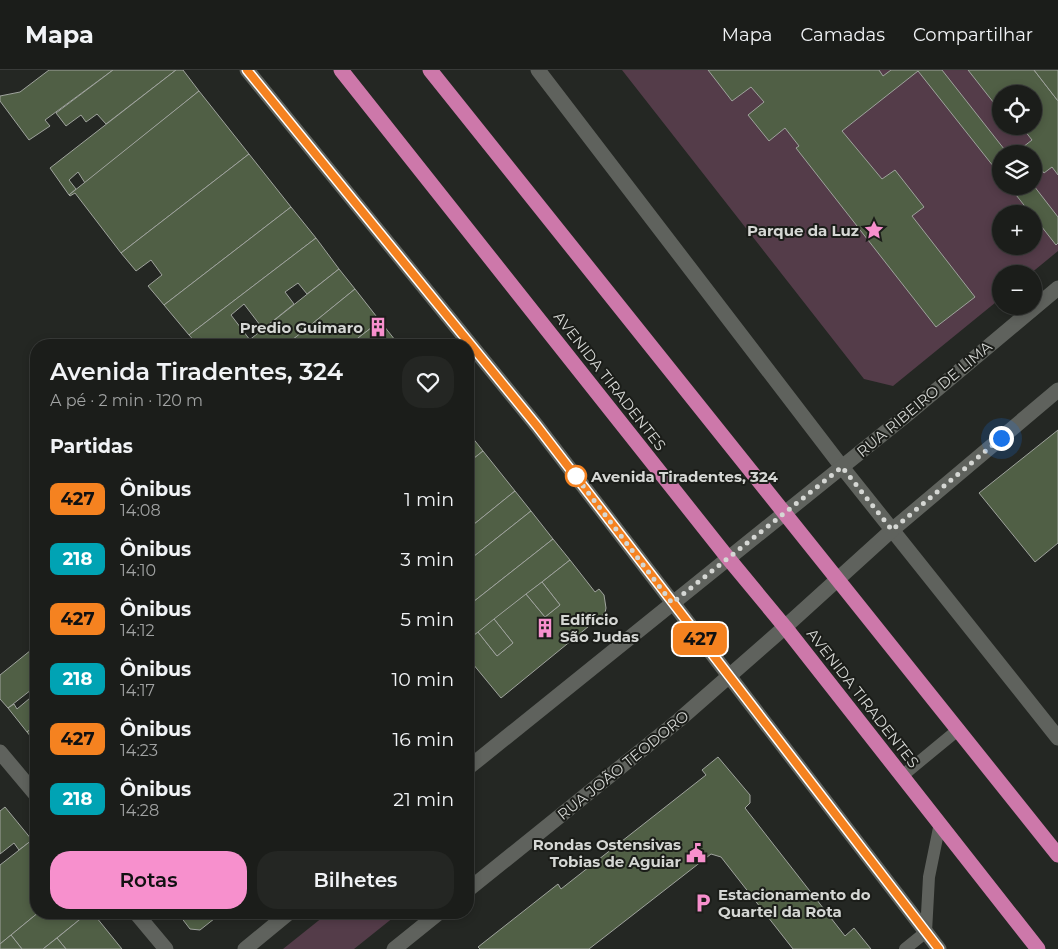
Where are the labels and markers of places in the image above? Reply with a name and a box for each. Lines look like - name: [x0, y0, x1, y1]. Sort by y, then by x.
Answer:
- place icon: Parque da Luz: [863, 219, 885, 241]
- place label: Parque da Luz: [747, 221, 859, 240]
- building icon: Predio Guimaro: [367, 316, 389, 338]
- place label: Predio Guimaro: [240, 318, 363, 337]
- marker: Avenida Tiradentes, 324: [565, 465, 587, 487]
- place label: Avenida Tiradentes, 324: [590, 467, 779, 486]
- place label: Edifício São Judas: [560, 610, 639, 646]
- building icon: Edifício São Judas: [534, 617, 556, 639]
- place label: Rondas Ostensivas Tobias de Aguiar: [533, 835, 682, 871]
- public building icon: Rondas Ostensivas Tobias de Aguiar: [685, 842, 707, 864]
- place label: Estacionamento do Quartel da Rota: [718, 885, 871, 921]
- parking icon: Estacionamento do Quartel da Rota: [692, 892, 714, 914]

